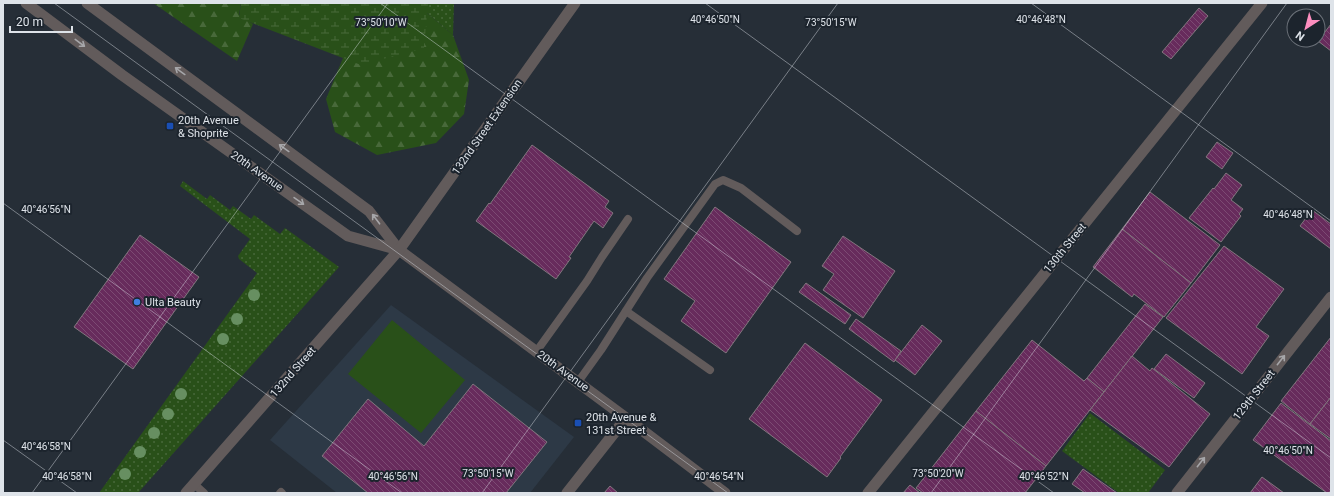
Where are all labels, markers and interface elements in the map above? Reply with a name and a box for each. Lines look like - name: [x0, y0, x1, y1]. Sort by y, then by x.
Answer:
- scale bar: [10, 8, 72, 34]
- north arrow: [1286, 8, 1326, 48]
- text: 40°46'50"N: [690, 14, 740, 25]
- text: 40°46'48"N: [1016, 14, 1066, 25]
- text: 20 m: [16, 15, 43, 29]
- text: 73°50'10"W: [355, 17, 407, 28]
- text: 73°50'15"W: [805, 17, 857, 28]
- text: N: [1293, 28, 1307, 43]
- one-way arrow: [74, 38, 85, 47]
- one-way arrow: [175, 67, 186, 75]
- street label: 132nd Street Extension: [449, 77, 525, 177]
- place label: 20th Avenue & Shoprite: [178, 114, 239, 140]
- marker: 20th Avenue & Shoprite: [165, 121, 175, 131]
- one-way arrow: [279, 144, 290, 152]
- street label: 20th Avenue: [228, 148, 286, 194]
- one-way arrow: [293, 197, 304, 205]
- text: 40°46'56"N: [21, 204, 71, 215]
- text: 40°46'48"N: [1263, 209, 1313, 220]
- one-way arrow: [372, 214, 380, 225]
- street label: 130th Street: [1041, 220, 1089, 275]
- place label: Ulta Beauty: [145, 296, 201, 309]
- marker: Ulta Beauty: [132, 297, 142, 307]
- street label: 132nd Street: [268, 344, 319, 400]
- street label: 20th Avenue: [535, 348, 592, 394]
- one-way arrow: [1277, 355, 1285, 366]
- street label: 129th Street: [1230, 367, 1278, 423]
- place label: 20th Avenue & 131st Street: [586, 411, 656, 437]
- marker: 20th Avenue & 131st Street: [573, 418, 583, 428]
- text: 40°46'58"N: [21, 441, 71, 452]
- text: 40°46'50"N: [1263, 445, 1313, 456]
- one-way arrow: [1196, 457, 1205, 468]
- text: 73°50'15"W: [462, 468, 514, 479]
- text: 73°50'20"W: [912, 468, 964, 479]
- text: 40°46'58"N: [42, 471, 92, 482]
- text: 40°46'56"N: [368, 471, 418, 482]
- text: 40°46'54"N: [694, 471, 744, 482]
- text: 40°46'52"N: [1019, 471, 1069, 482]

